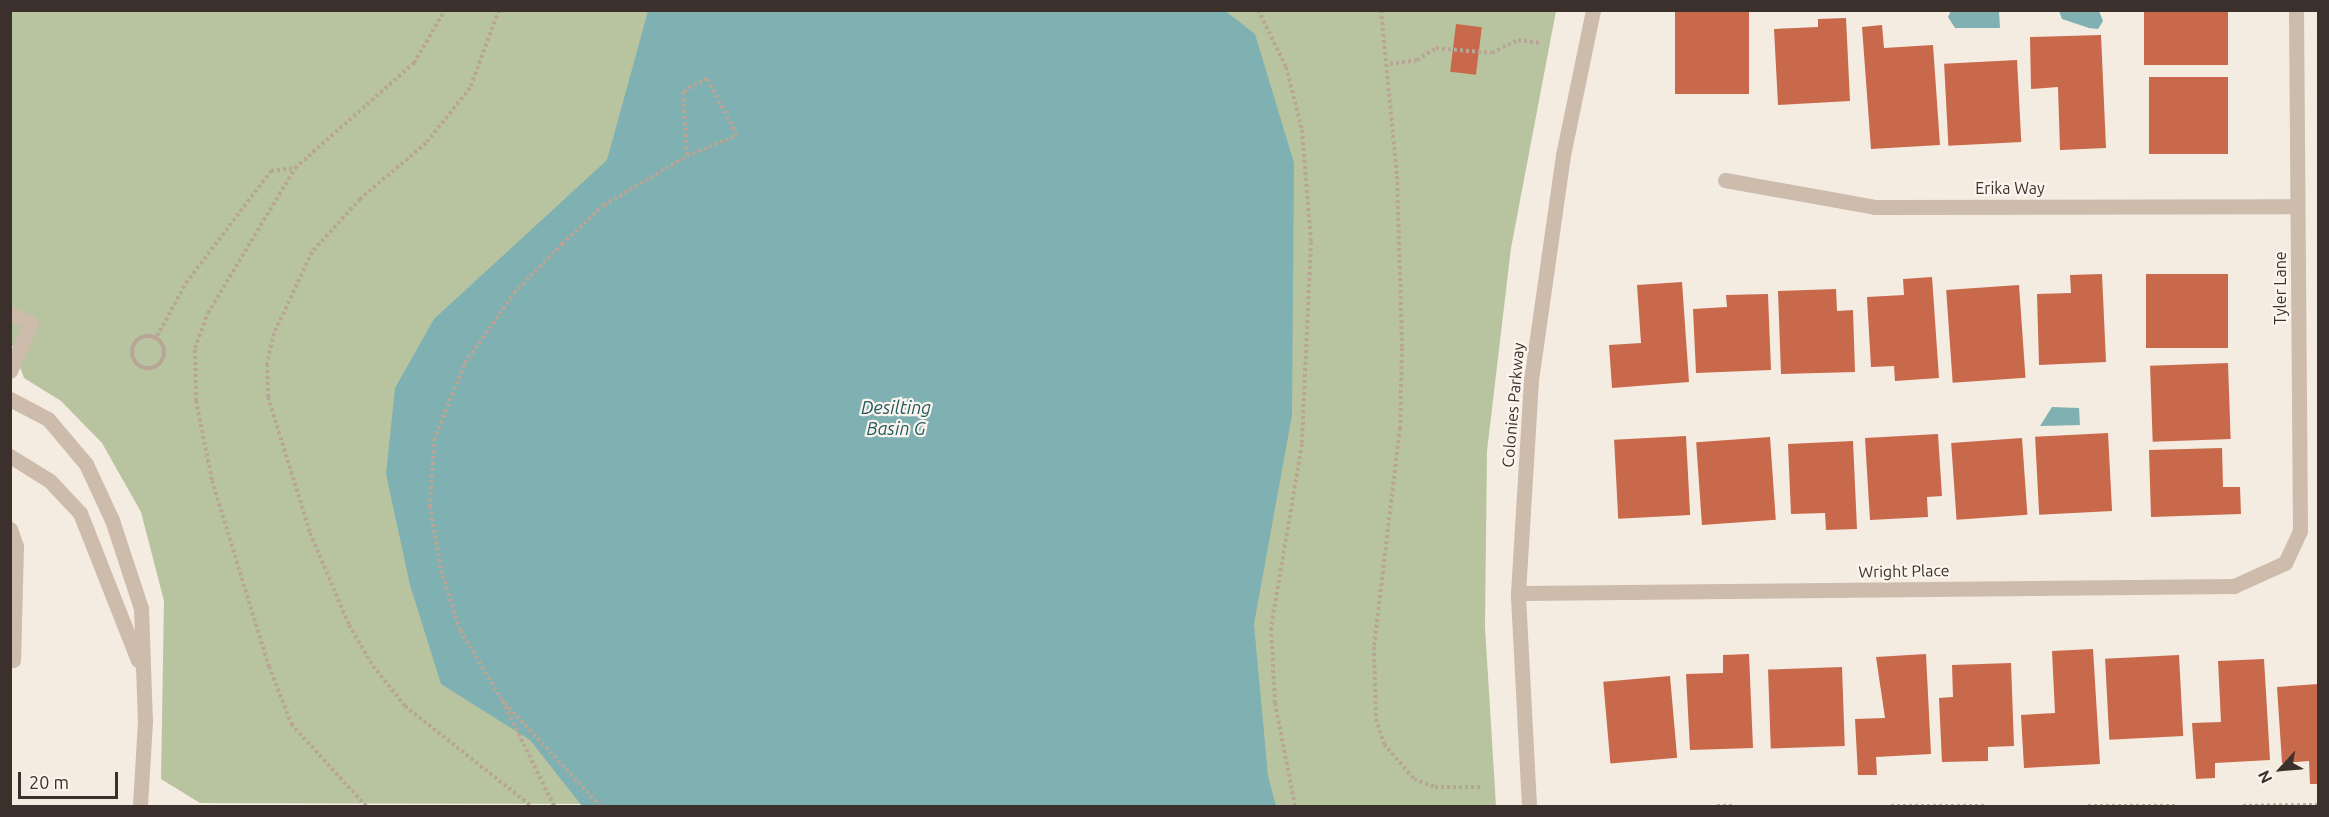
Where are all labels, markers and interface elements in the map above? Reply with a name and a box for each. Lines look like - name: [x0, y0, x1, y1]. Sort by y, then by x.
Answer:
- street label: Erika Way: [1975, 178, 2045, 198]
- street label: Tyler Lane: [2270, 251, 2290, 325]
- street label: Colonies Parkway: [1498, 342, 1528, 468]
- water label: Desilting Basin G: [861, 397, 931, 440]
- street label: Wright Place: [1858, 561, 1950, 581]
- north arrow: [2251, 739, 2311, 799]
- scale bar: [21, 760, 122, 798]
- text: N: [2254, 768, 2276, 786]
- text: 20 m: [29, 772, 69, 792]

